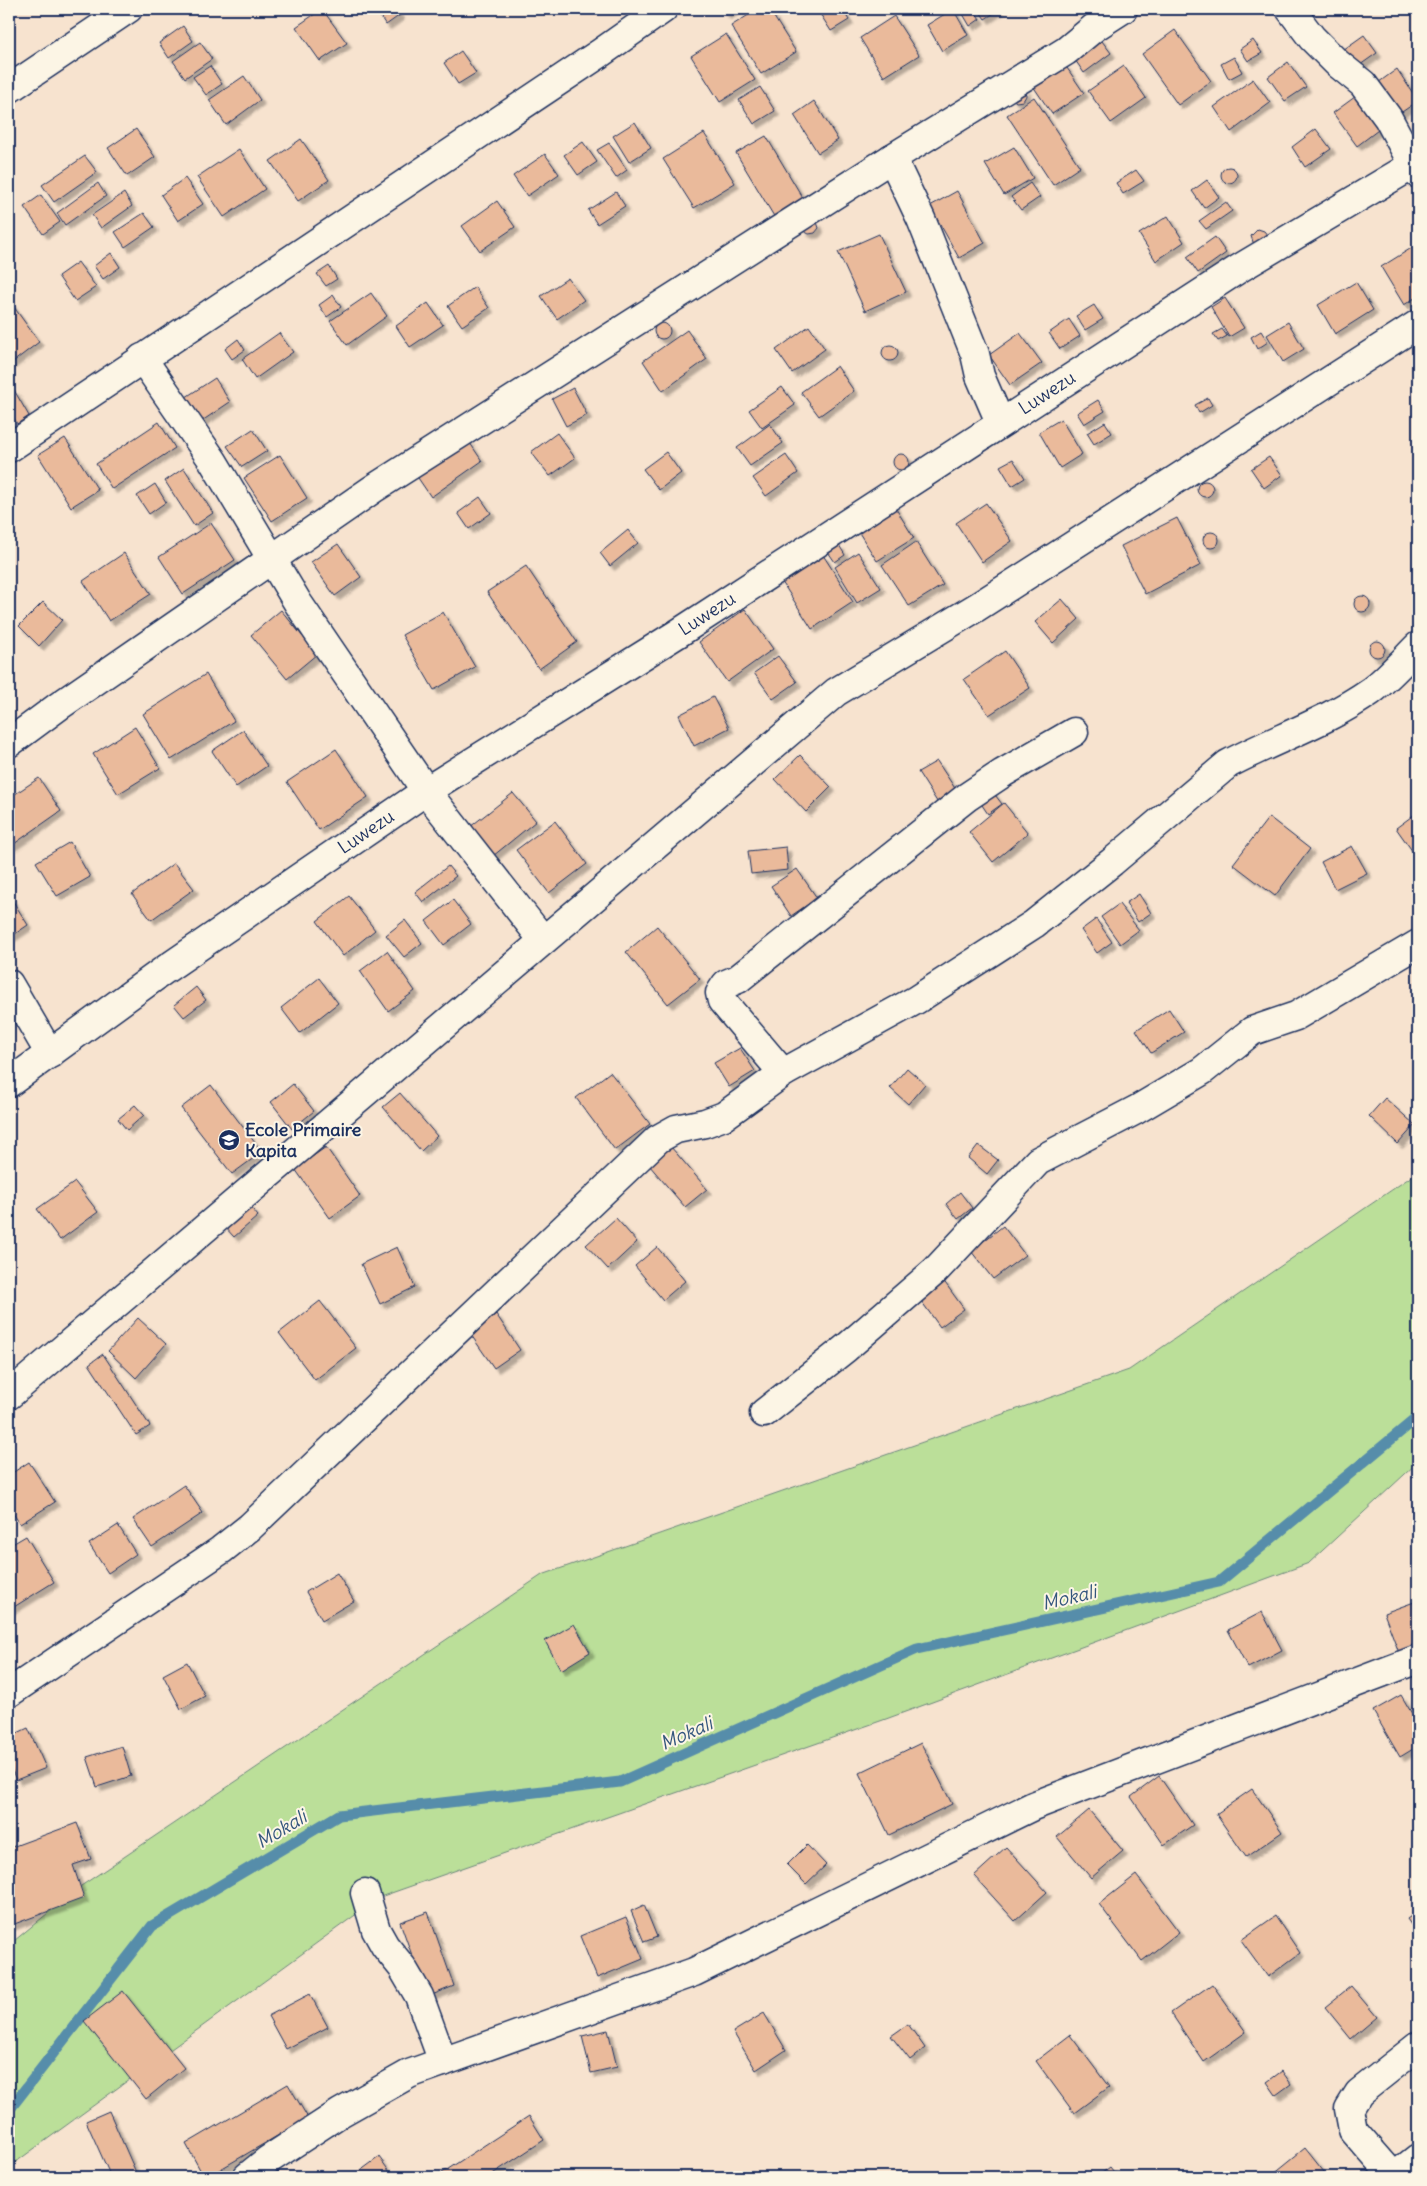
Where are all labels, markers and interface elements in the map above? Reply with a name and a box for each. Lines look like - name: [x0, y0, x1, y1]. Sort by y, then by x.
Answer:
- street label: Luwezu: [1014, 366, 1079, 419]
- street label: Luwezu: [674, 587, 739, 640]
- street label: Luwezu: [333, 804, 398, 859]
- place label: Ecole Primaire Kapita: [245, 1118, 361, 1162]
- school or university icon: Ecole Primaire Kapita: [217, 1128, 241, 1152]
- water label: Mokali: [1040, 1579, 1101, 1615]
- water label: Mokali: [656, 1710, 718, 1755]
- water label: Mokali: [251, 1803, 313, 1853]

